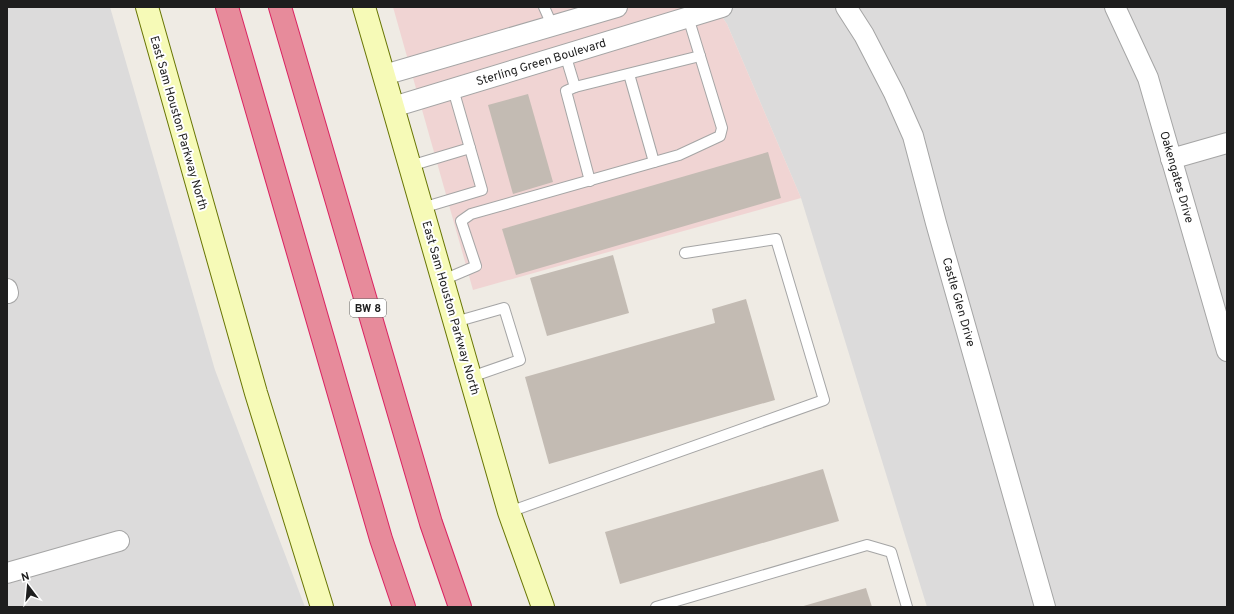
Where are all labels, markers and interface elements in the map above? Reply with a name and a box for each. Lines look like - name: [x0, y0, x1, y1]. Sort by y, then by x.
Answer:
- street label: East Sam Houston Parkway North: [145, 34, 211, 212]
- street label: Sterling Green Boulevard: [474, 36, 608, 90]
- street label: Oakengates Drive: [1155, 129, 1197, 225]
- street label: East Sam Houston Parkway North: [417, 219, 483, 397]
- street label: Castle Glen Drive: [938, 256, 978, 349]
- road number: BW 8: [350, 299, 386, 317]
- north arrow: [8, 566, 48, 606]
- text: N: [20, 570, 31, 585]

